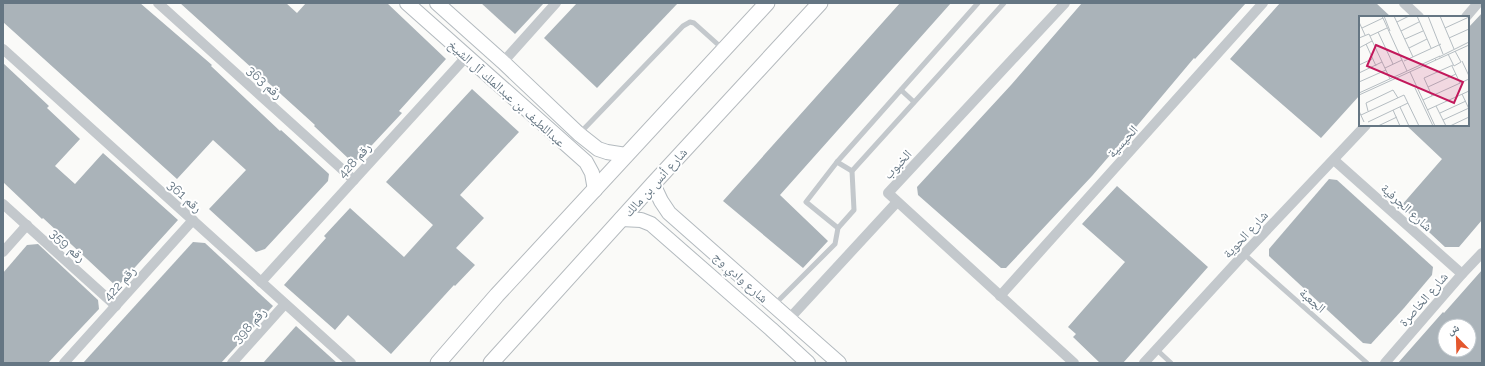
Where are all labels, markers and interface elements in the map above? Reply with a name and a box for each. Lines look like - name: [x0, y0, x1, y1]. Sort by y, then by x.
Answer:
- inset map: [1359, 16, 1469, 126]
- street label: عبداللطيف بن عبدالملك آل الشيخ: [444, 37, 569, 152]
- street label: رقم 363: [243, 63, 285, 103]
- street label: الحيسية: [1104, 122, 1141, 161]
- street label: رقم 428: [335, 140, 375, 182]
- street label: شارع أنس بن مالك: [621, 145, 692, 221]
- street label: الخبوب: [880, 147, 915, 183]
- street label: رقم 361: [164, 177, 205, 216]
- street label: شارع الجرفية: [1377, 180, 1435, 236]
- street label: شارع الحوية: [1220, 208, 1272, 262]
- street label: رقم 359: [46, 226, 88, 266]
- street label: شارع وادي وج: [708, 249, 771, 308]
- street label: رقم 422: [100, 263, 140, 304]
- street label: شارع الخاصرة: [1396, 269, 1452, 331]
- street label: الجعبة: [1296, 285, 1329, 316]
- street label: رقم 398: [229, 304, 270, 347]
- north arrow: [1437, 318, 1477, 358]
- text: ش: [1445, 321, 1462, 338]

